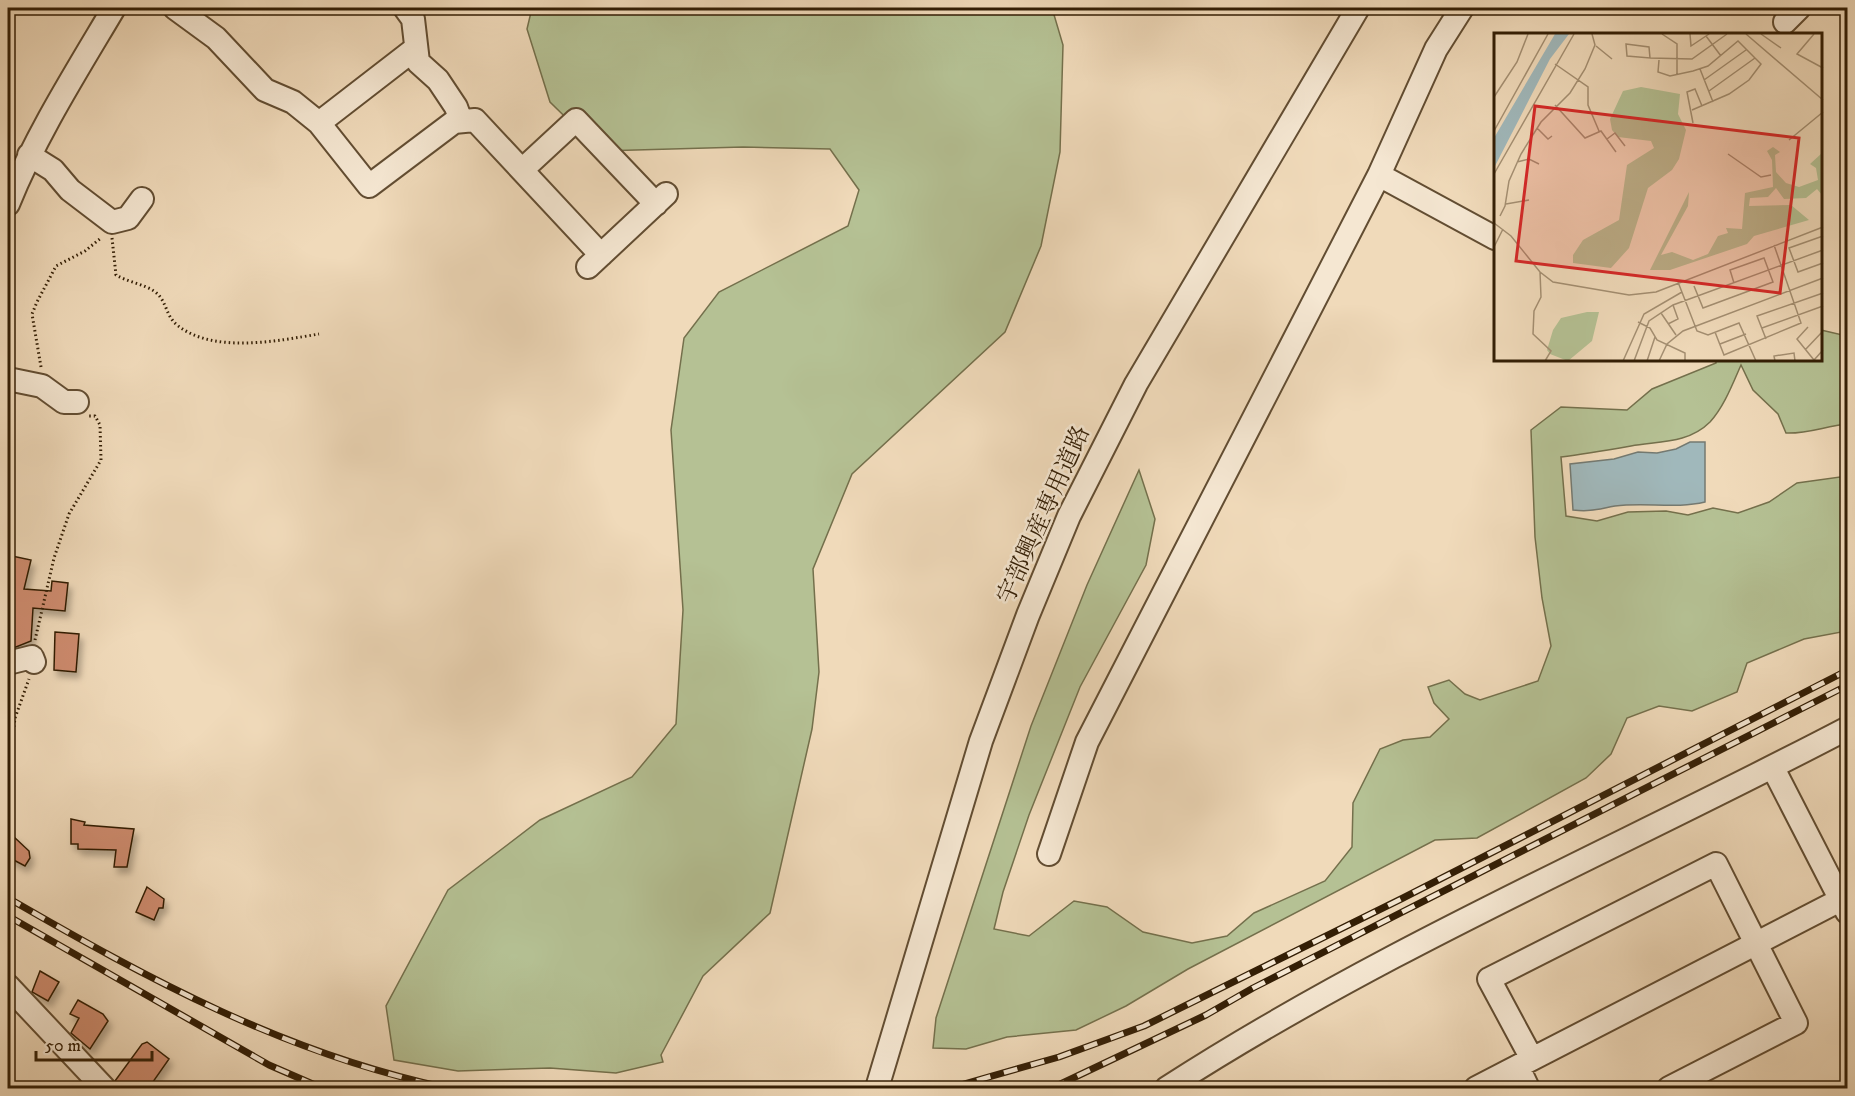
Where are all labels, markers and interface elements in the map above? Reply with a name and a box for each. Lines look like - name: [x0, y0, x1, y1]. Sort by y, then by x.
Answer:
- inset map: [1494, 33, 1822, 362]
- street label: 宇部興産専用道路: [991, 421, 1097, 609]
- scale bar: [36, 1024, 152, 1062]
- text: 50 m: [45, 1035, 81, 1057]

